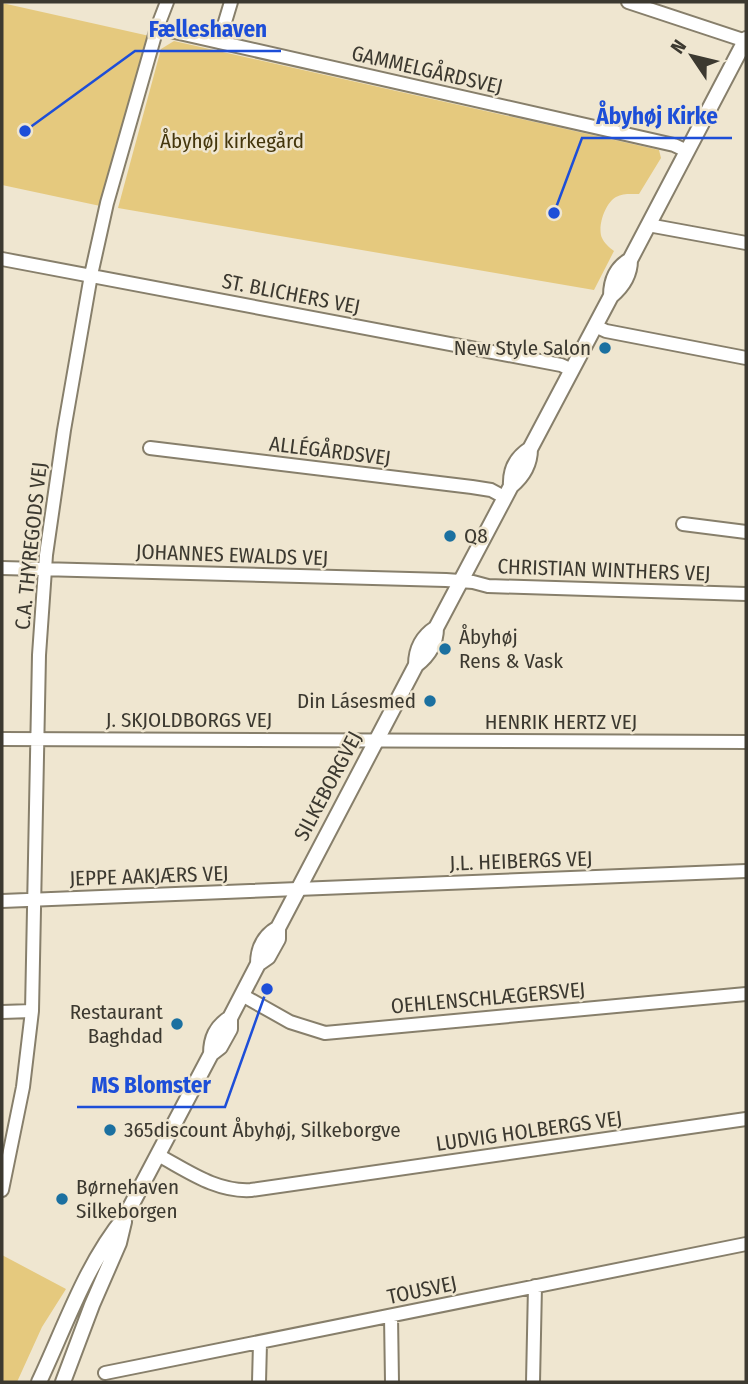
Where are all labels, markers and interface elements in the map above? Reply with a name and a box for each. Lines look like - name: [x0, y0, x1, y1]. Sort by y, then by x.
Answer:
- callout: Fælleshaven: [135, 7, 281, 51]
- text: Fælleshaven: [149, 15, 267, 43]
- north arrow: [657, 21, 727, 91]
- text: N: [666, 35, 691, 58]
- street label: GAMMELGÅRDSVEJ: [349, 40, 505, 100]
- callout: Åbyhøj Kirke: [582, 94, 732, 138]
- text: Åbyhøj Kirke: [595, 100, 718, 130]
- park label: Åbyhøj kirkegård: [160, 128, 304, 154]
- street label: ST. BLICHERS VEJ: [220, 268, 362, 320]
- place label: New Style Salon: [454, 335, 591, 361]
- marker: New Style Salon: [597, 340, 613, 356]
- street label: ALLÉGÅRDSVEJ: [268, 431, 392, 471]
- street label: C.A. THYREGODS VEJ: [9, 461, 53, 631]
- place label: Q8: [464, 523, 488, 549]
- marker: Q8: [442, 528, 458, 544]
- street label: JOHANNES EWALDS VEJ: [135, 539, 329, 571]
- street label: CHRISTIAN WINTHERS VEJ: [497, 553, 711, 587]
- place label: Åbyhøj Rens & Vask: [459, 624, 563, 674]
- marker: Åbyhøj Rens & Vask: [437, 641, 453, 657]
- place label: Din Lásesmed: [297, 688, 416, 714]
- marker: Din Lásesmed: [422, 693, 438, 709]
- street label: J. SKJOLDBORGS VEJ: [106, 707, 272, 733]
- street label: HENRIK HERTZ VEJ: [485, 709, 637, 735]
- street label: SILKEBORGVEJ: [288, 727, 368, 845]
- street label: J.L. HEIBERGS VEJ: [449, 846, 593, 876]
- street label: JEPPE AAKJÆRS VEJ: [69, 860, 229, 892]
- street label: OEHLENSCHLÆGERSVEJ: [390, 977, 586, 1019]
- place label: Restaurant Baghdad: [70, 999, 163, 1049]
- marker: Restaurant Baghdad: [169, 1016, 185, 1032]
- callout: MS Blomster: [77, 1063, 225, 1107]
- text: MS Blomster: [91, 1071, 211, 1099]
- street label: LUDVIG HOLBERGS VEJ: [434, 1105, 624, 1157]
- place label: 365discount Åbyhøj, Silkeborgve: [124, 1117, 401, 1143]
- marker: 365discount Åbyhøj, Silkeborgve: [102, 1122, 118, 1138]
- place label: Børnehaven Silkeborgen: [76, 1174, 179, 1224]
- marker: Børnehaven Silkeborgen: [54, 1191, 70, 1207]
- street label: TOUSVEJ: [385, 1270, 459, 1310]

